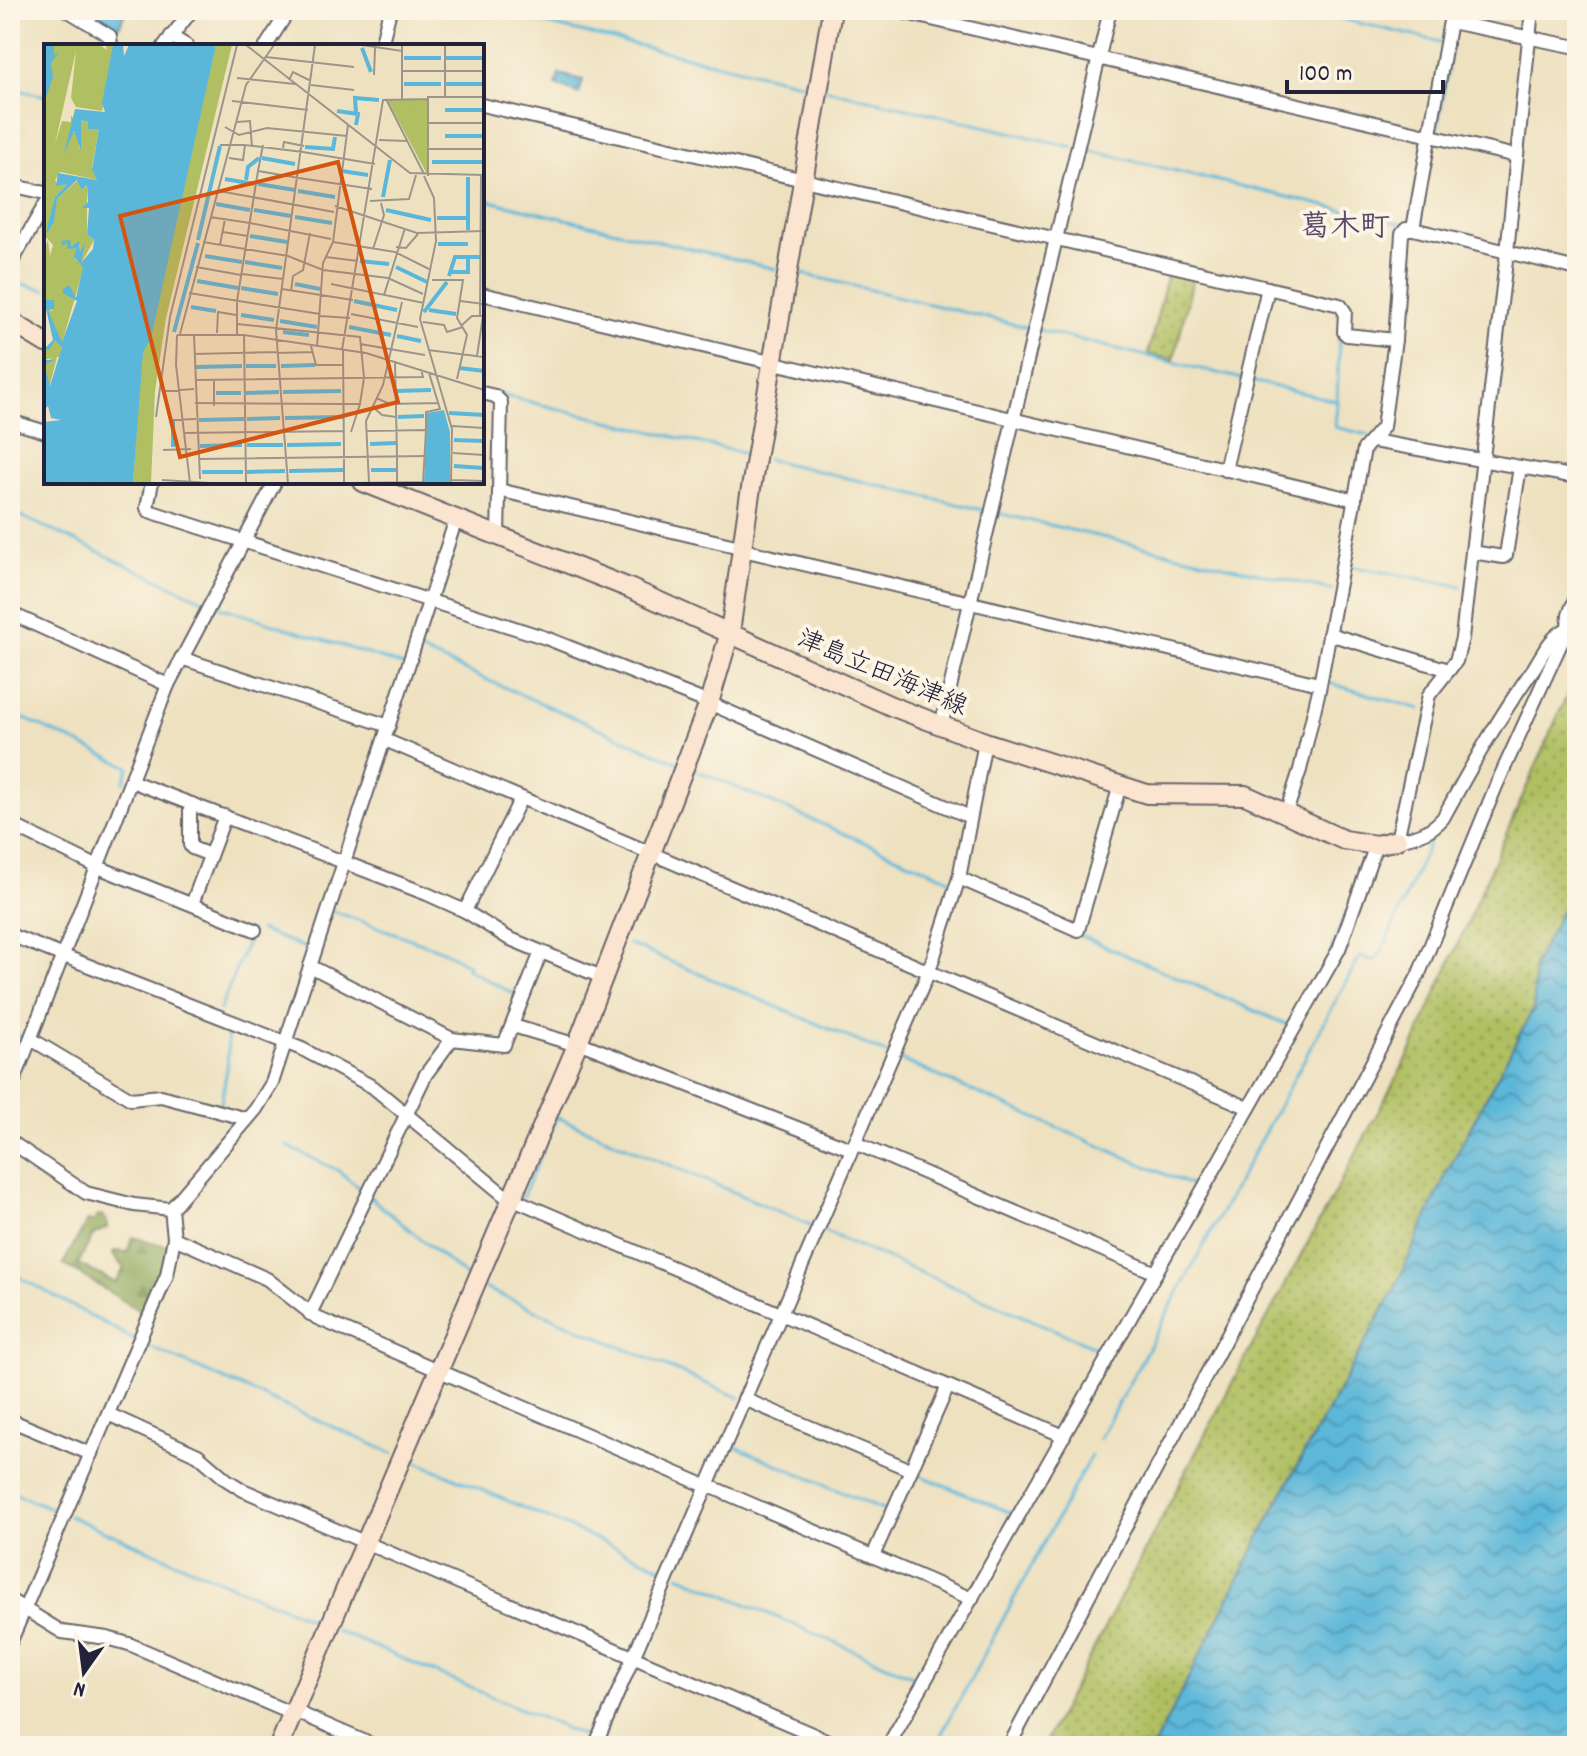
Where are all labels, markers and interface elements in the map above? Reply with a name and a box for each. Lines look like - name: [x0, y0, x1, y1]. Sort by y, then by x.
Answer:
- inset map: [44, 44, 484, 484]
- scale bar: [1287, 44, 1443, 94]
- text: 100 m: [1299, 58, 1352, 92]
- district label: 葛木町: [1300, 208, 1390, 251]
- street label: 津島立田海津線: [791, 622, 973, 727]
- north arrow: [44, 1632, 124, 1712]
- text: N: [71, 1672, 89, 1704]

